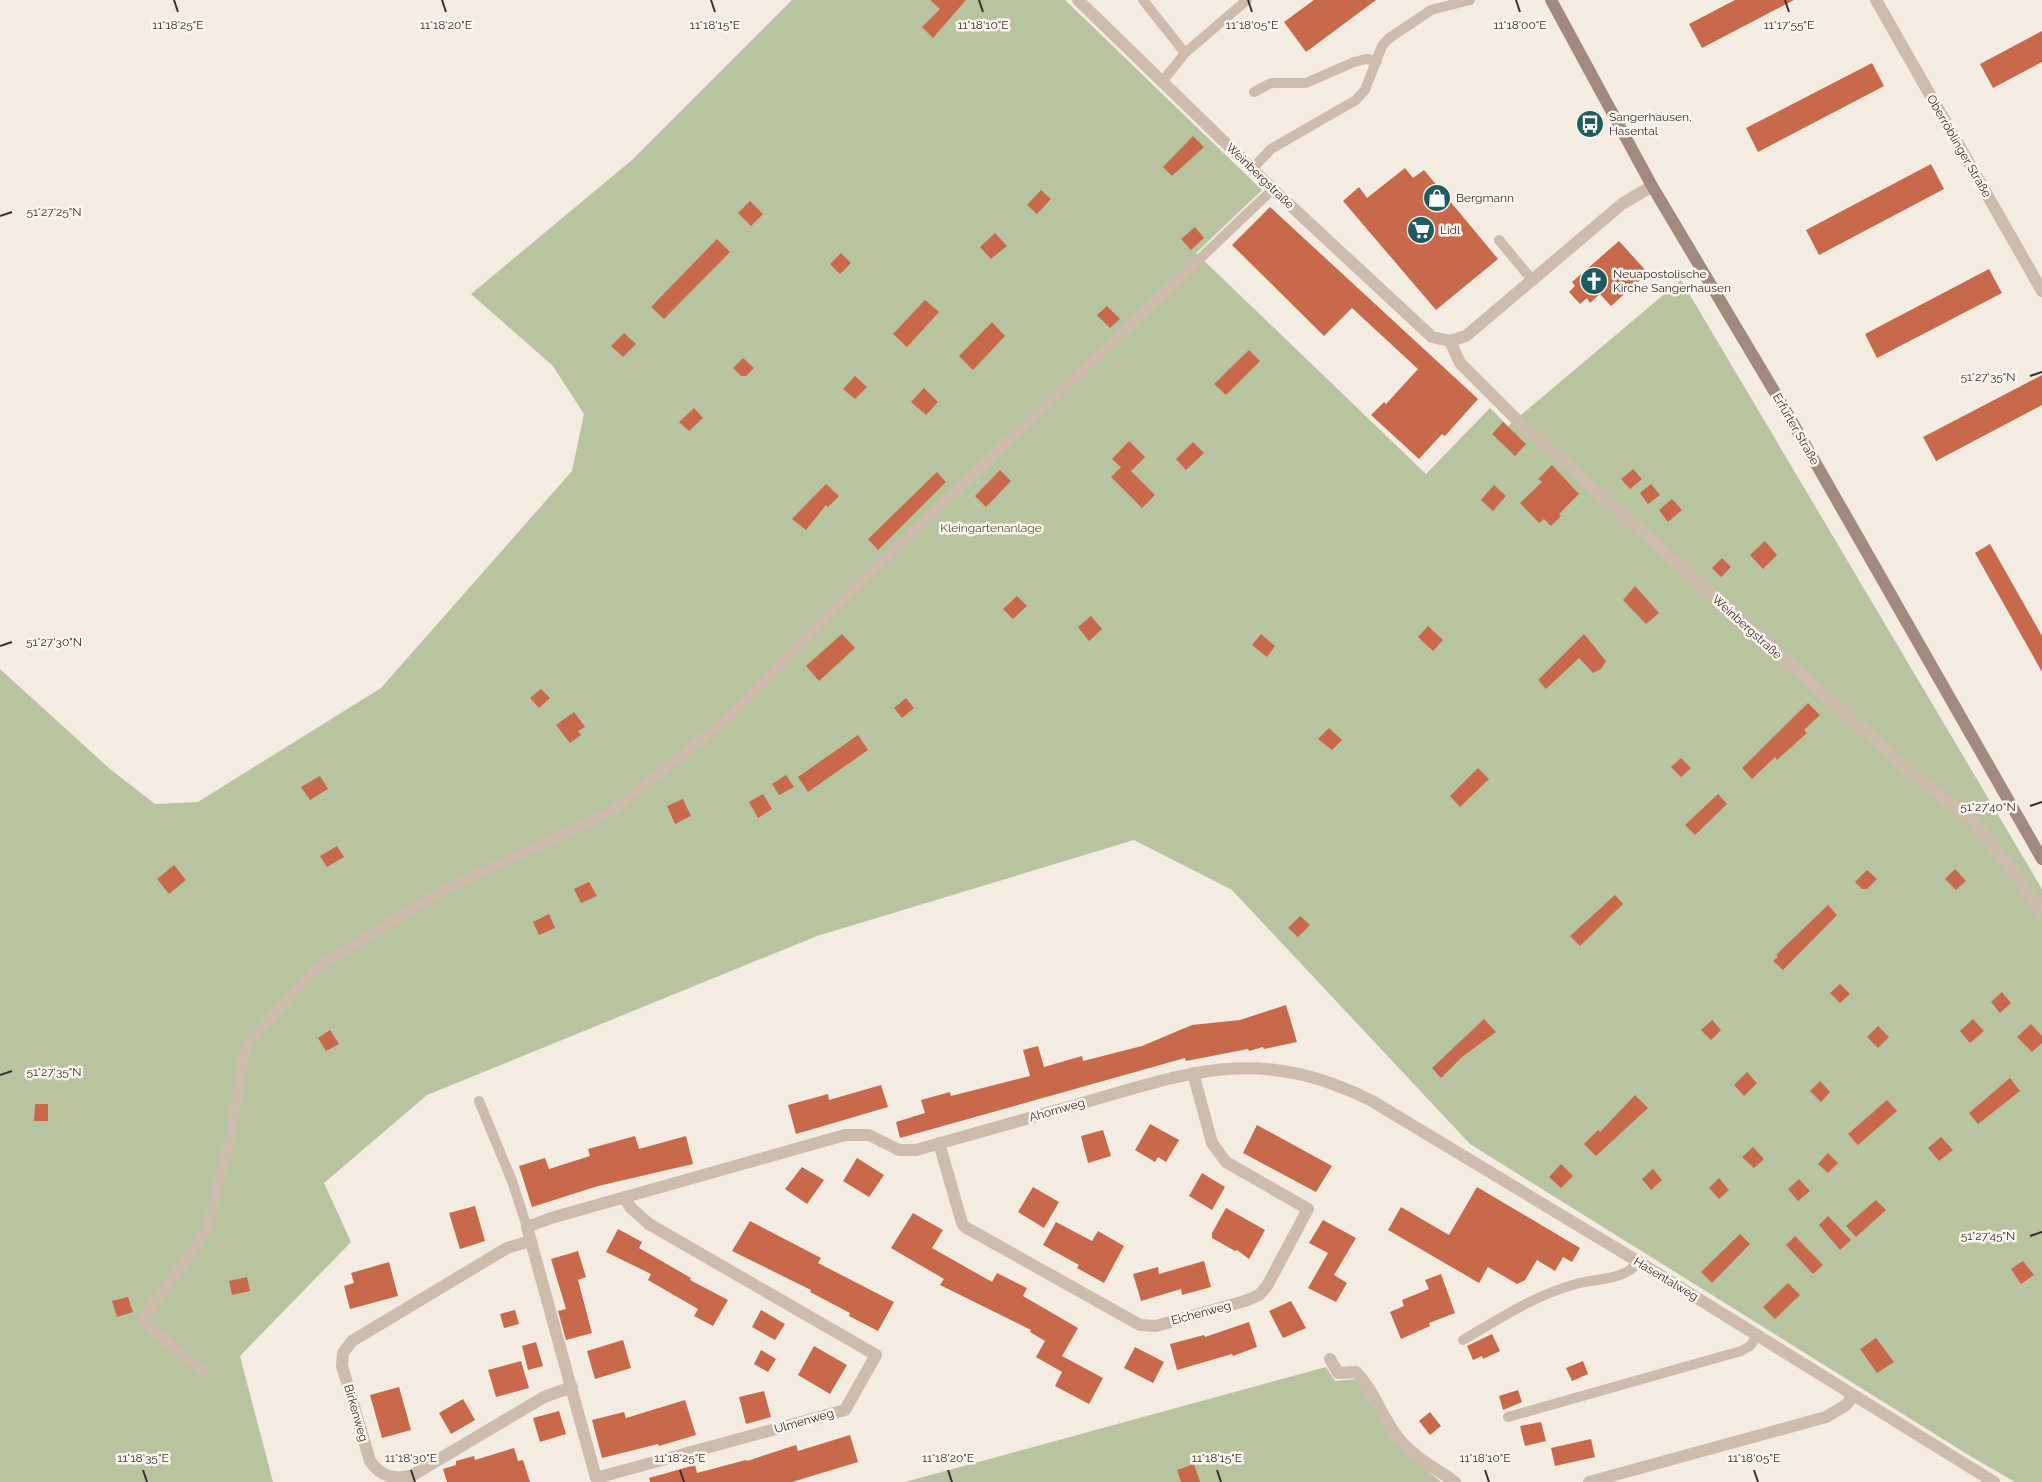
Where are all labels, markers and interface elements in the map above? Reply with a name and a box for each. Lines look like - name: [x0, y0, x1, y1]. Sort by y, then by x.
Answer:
- text: 11°18'25"E: [152, 18, 204, 32]
- text: 11°18'20"E: [420, 18, 472, 32]
- text: 11°18'15"E: [690, 18, 740, 32]
- text: 11°18'10"E: [957, 18, 1009, 32]
- text: 11°18'05"E: [1226, 18, 1278, 32]
- text: 11°18'00"E: [1493, 18, 1547, 32]
- text: 11°17'55"E: [1764, 18, 1814, 32]
- street label: Oberröblinger Straße: [1924, 92, 1994, 200]
- bus stop icon: Sangerhausen, Hasental: [1575, 109, 1605, 139]
- place label: Sangerhausen, Hasental: [1609, 110, 1692, 138]
- street label: Weinbergstraße: [1223, 140, 1297, 212]
- shop icon: Bergmann: [1422, 183, 1452, 213]
- place label: Bergmann: [1456, 191, 1514, 205]
- text: 51°27'25"N: [26, 205, 82, 219]
- supermarket icon: Lidl: [1406, 215, 1436, 245]
- place label: Lidl: [1440, 223, 1461, 237]
- church icon: Neuapostolische Kirche Sangerhausen: [1579, 266, 1609, 296]
- place label: Neuapostolische Kirche Sangerhausen: [1613, 267, 1731, 295]
- text: 51°27'35"N: [1960, 370, 2016, 384]
- street label: Erfurter Straße: [1770, 391, 1822, 467]
- park label: Kleingartenanlage: [940, 521, 1042, 535]
- street label: Weinbergstraße: [1709, 592, 1785, 662]
- text: 51°27'30"N: [26, 635, 82, 649]
- text: 51°27'40"N: [1960, 800, 2016, 814]
- text: 51°27'35"N: [26, 1065, 82, 1079]
- street label: Ahornweg: [1028, 1095, 1086, 1125]
- text: 51°27'45"N: [1961, 1229, 2015, 1243]
- street label: Hasentalweg: [1631, 1254, 1701, 1304]
- street label: Eichenweg: [1170, 1298, 1232, 1328]
- street label: Birkenweg: [341, 1383, 371, 1443]
- street label: Ulmenweg: [773, 1406, 835, 1436]
- text: 11°18'35"E: [117, 1451, 169, 1465]
- text: 11°18'30"E: [385, 1451, 437, 1465]
- text: 11°18'25"E: [654, 1451, 706, 1465]
- text: 11°18'20"E: [922, 1451, 974, 1465]
- text: 11°18'15"E: [1192, 1451, 1242, 1465]
- text: 11°18'10"E: [1459, 1451, 1511, 1465]
- text: 11°18'05"E: [1728, 1451, 1780, 1465]

